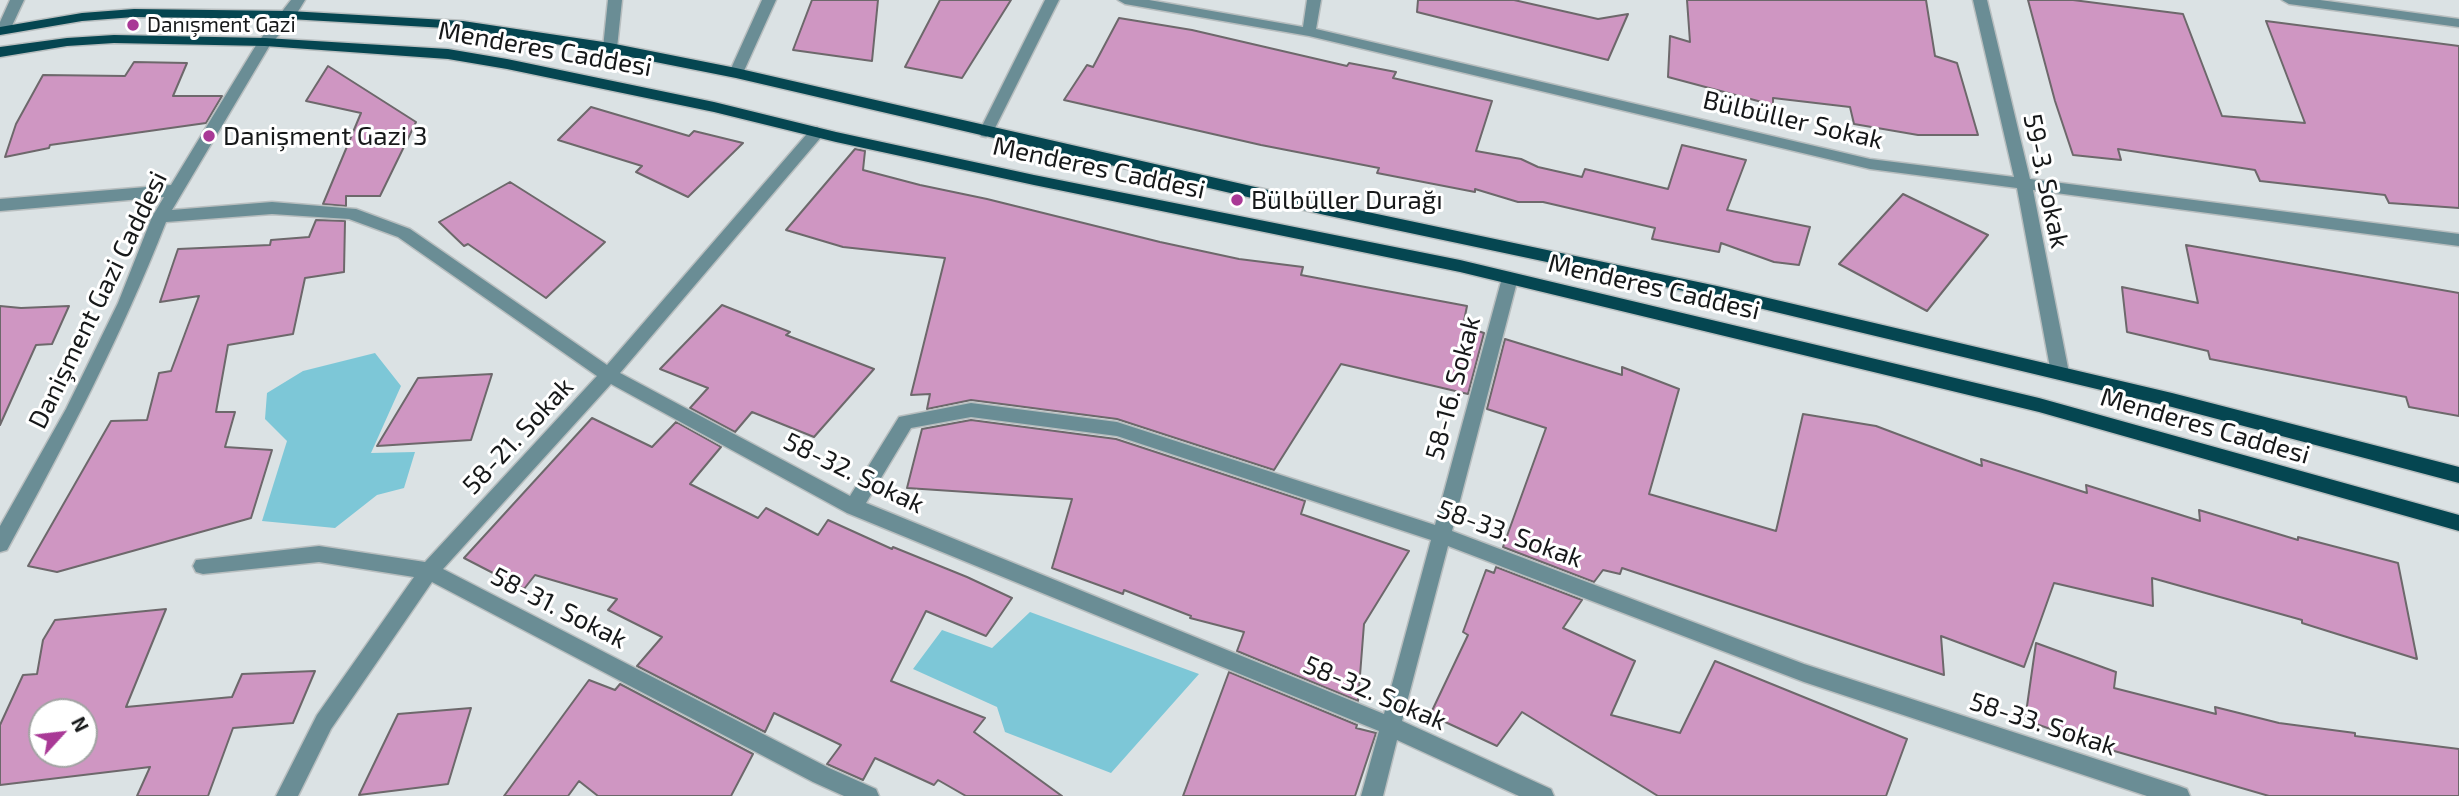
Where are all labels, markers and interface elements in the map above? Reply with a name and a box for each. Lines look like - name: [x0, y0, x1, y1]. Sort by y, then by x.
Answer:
- place label: Danışment Gazi: [147, 12, 296, 38]
- street label: Menderes Caddesi: [436, 15, 654, 83]
- marker: Danışment Gazi: [125, 17, 141, 33]
- street label: Bülbüller Sokak: [1700, 84, 1886, 156]
- street label: 59-3. Sokak: [2017, 111, 2075, 251]
- place label: Danişment Gazi 3: [223, 120, 427, 152]
- marker: Danişment Gazi 3: [201, 128, 217, 144]
- street label: Menderes Caddesi: [990, 130, 1208, 206]
- street label: Danişment Gazi Caddesi: [22, 166, 174, 434]
- place label: Bülbüller Durağı: [1251, 184, 1443, 216]
- marker: Bülbüller Durağı: [1229, 192, 1245, 208]
- street label: Menderes Caddesi: [1545, 247, 1763, 327]
- street label: 58-16. Sokak: [1419, 313, 1487, 463]
- street label: 58-21. Sokak: [456, 371, 580, 501]
- street label: Menderes Caddesi: [2097, 381, 2313, 471]
- street label: 58-32. Sokak: [779, 426, 929, 520]
- street label: 58-33. Sokak: [1433, 493, 1587, 575]
- street label: 58-31. Sokak: [486, 560, 632, 656]
- street label: 58-32. Sokak: [1299, 649, 1451, 737]
- street label: 58-33. Sokak: [1966, 686, 2120, 762]
- north arrow: [28, 698, 98, 768]
- text: N: [67, 713, 94, 735]

